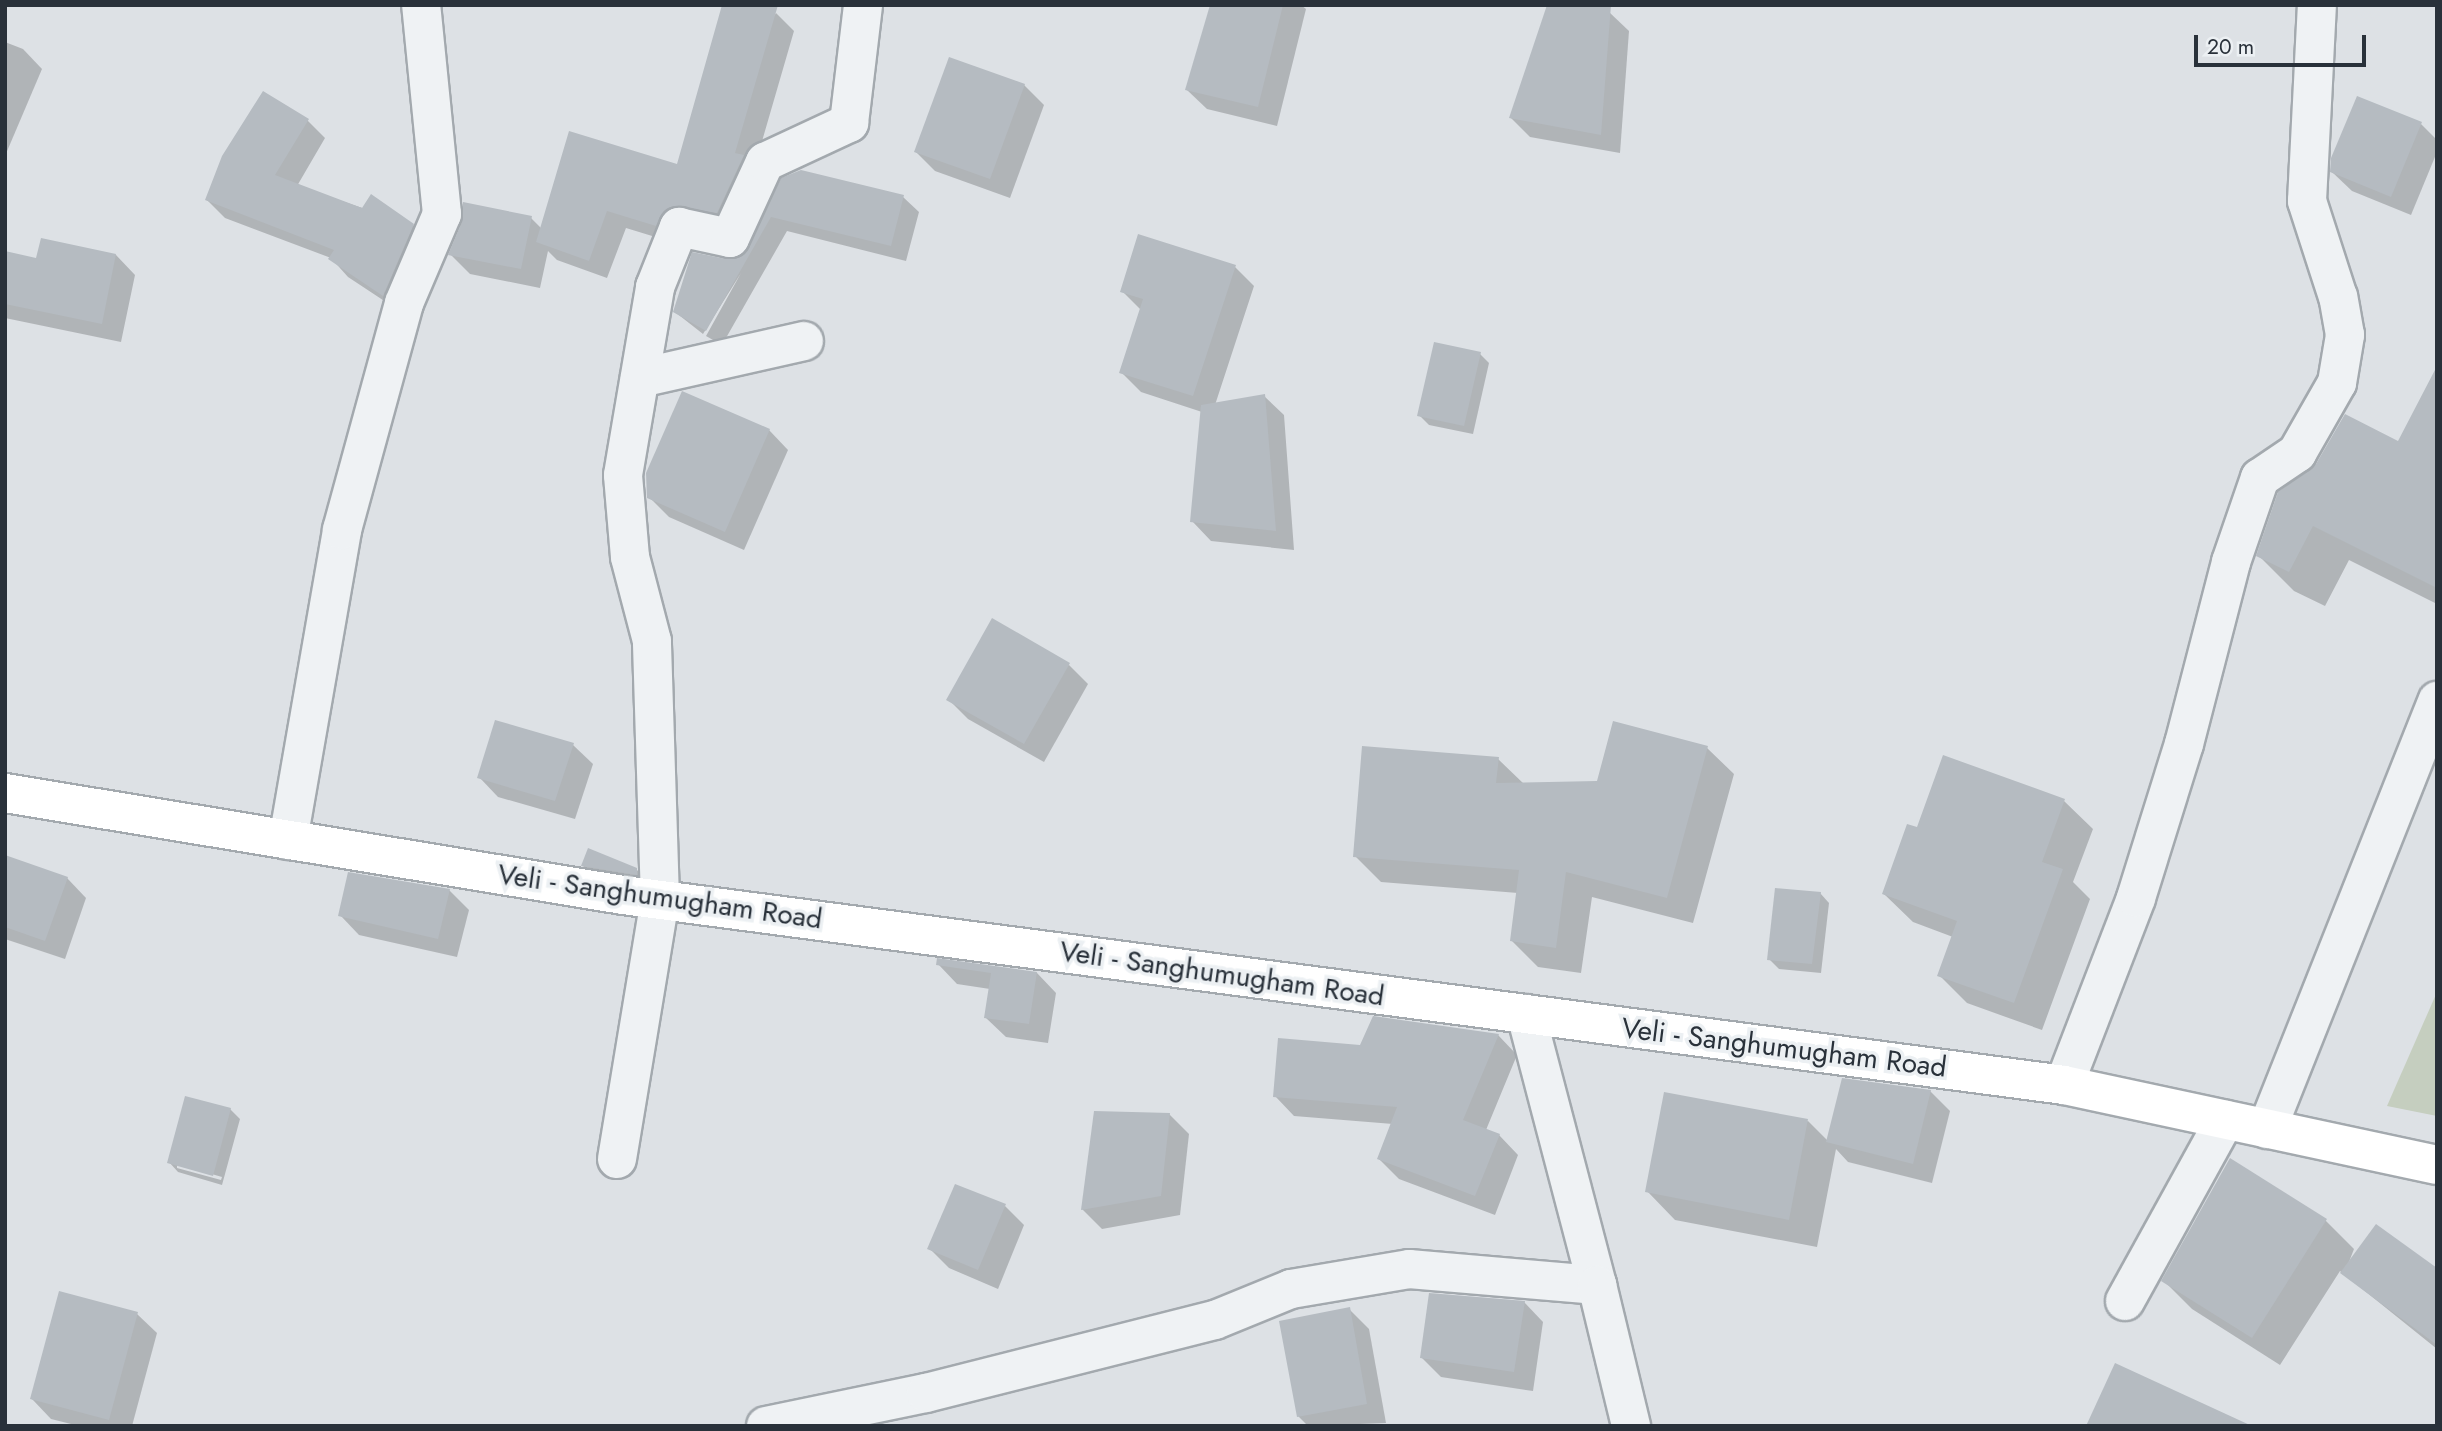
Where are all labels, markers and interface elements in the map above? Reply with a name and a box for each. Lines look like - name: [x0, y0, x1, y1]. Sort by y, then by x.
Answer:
- scale bar: [2197, 21, 2368, 65]
- text: 20 m: [2207, 32, 2254, 62]
- street label: Veli - Sanghumugham Road: [496, 858, 824, 936]
- street label: Veli - Sanghumugham Road: [1058, 935, 1386, 1013]
- street label: Veli - Sanghumugham Road: [1620, 1011, 1948, 1085]

